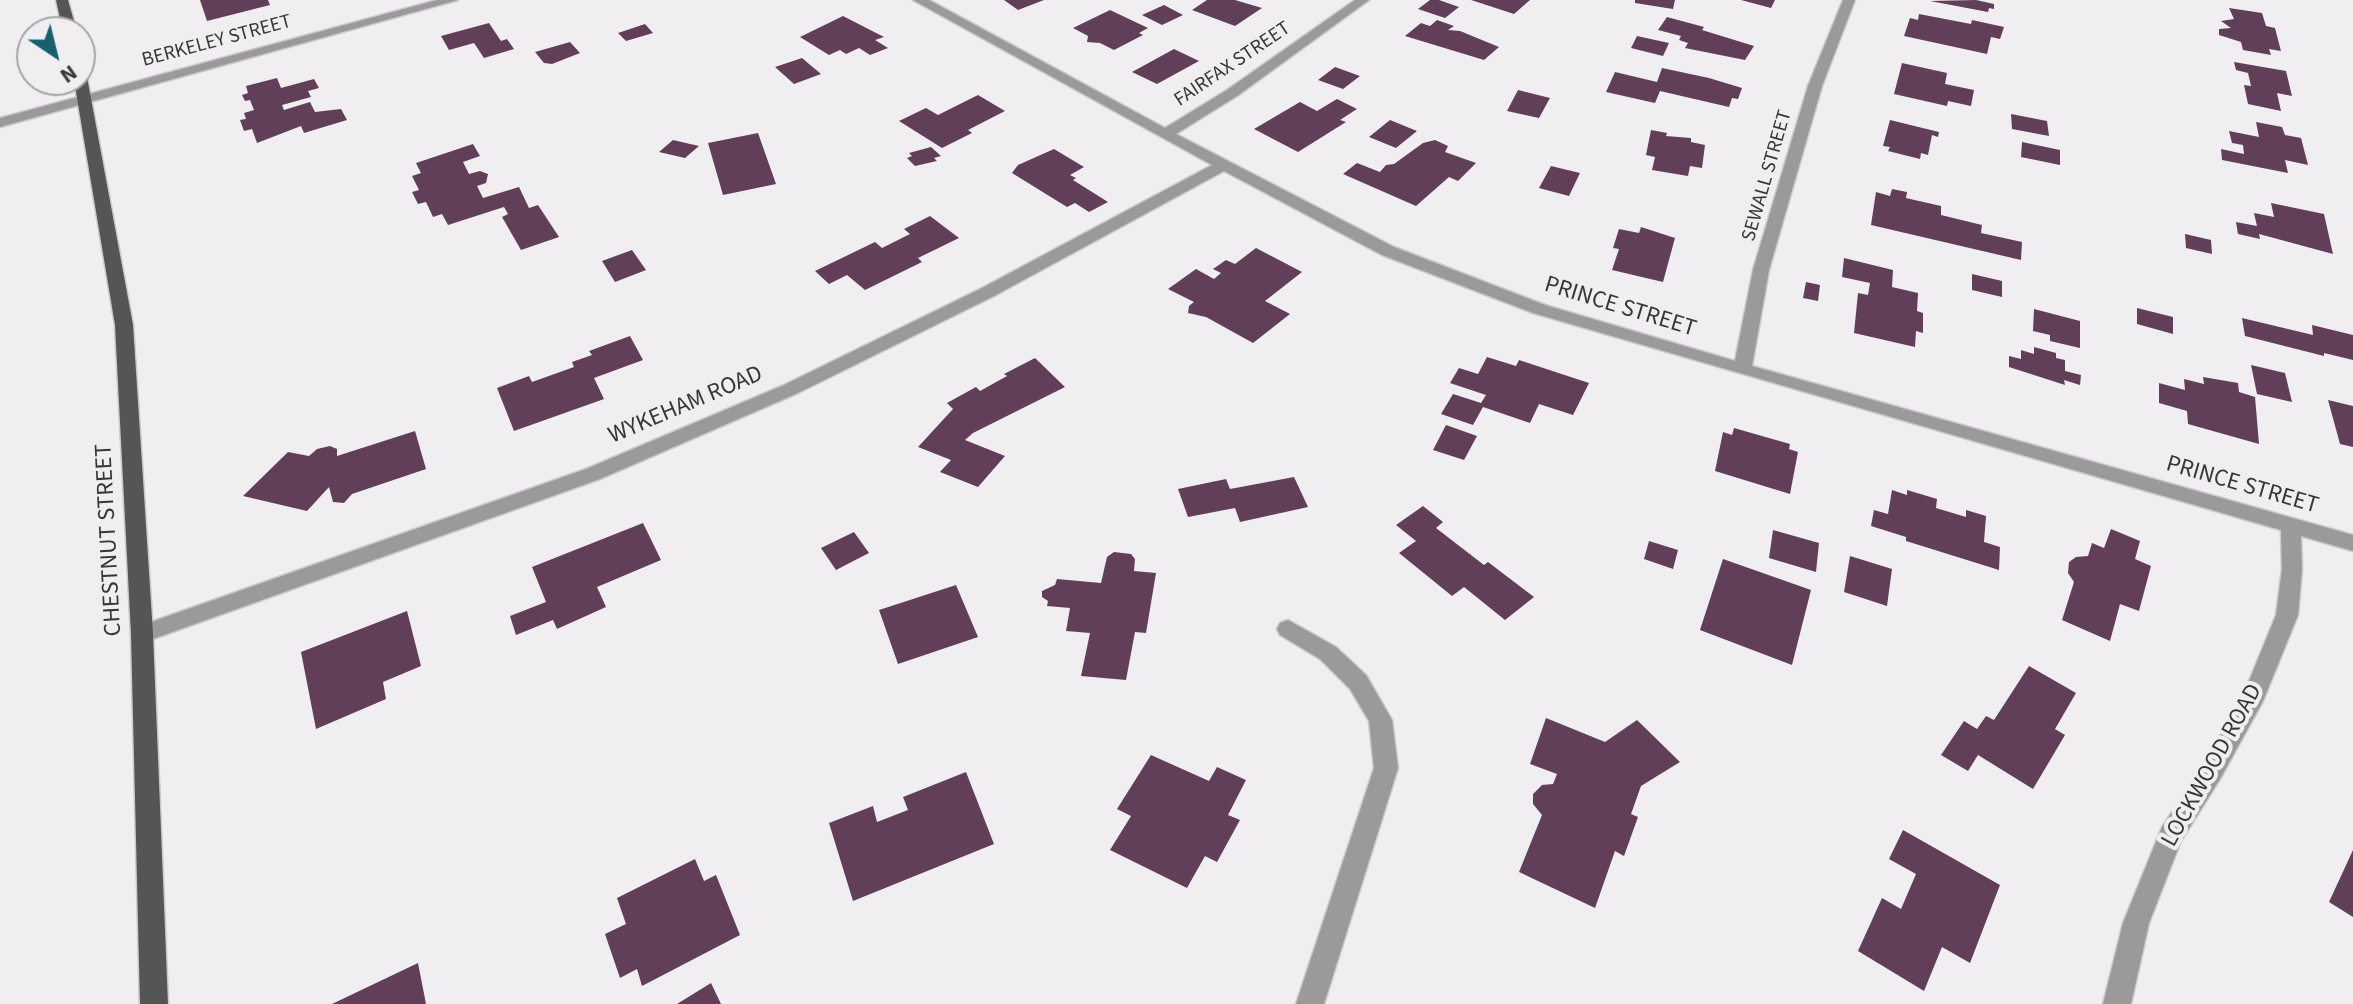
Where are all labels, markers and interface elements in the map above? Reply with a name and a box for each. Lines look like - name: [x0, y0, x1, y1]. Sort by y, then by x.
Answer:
- street label: BERKELEY STREET: [140, 11, 294, 73]
- north arrow: [16, 16, 96, 96]
- street label: FAIRFAX STREET: [1170, 17, 1296, 113]
- text: N: [53, 57, 84, 91]
- street label: SEWALL STREET: [1738, 108, 1798, 244]
- street label: PRINCE STREET: [1541, 271, 1699, 345]
- street label: WYKEHAM ROAD: [604, 361, 768, 451]
- street label: CHESTNUT STREET: [91, 443, 129, 637]
- street label: PRINCE STREET: [2162, 450, 2322, 522]
- street label: LOCKWOOD ROAD: [2156, 680, 2270, 852]

